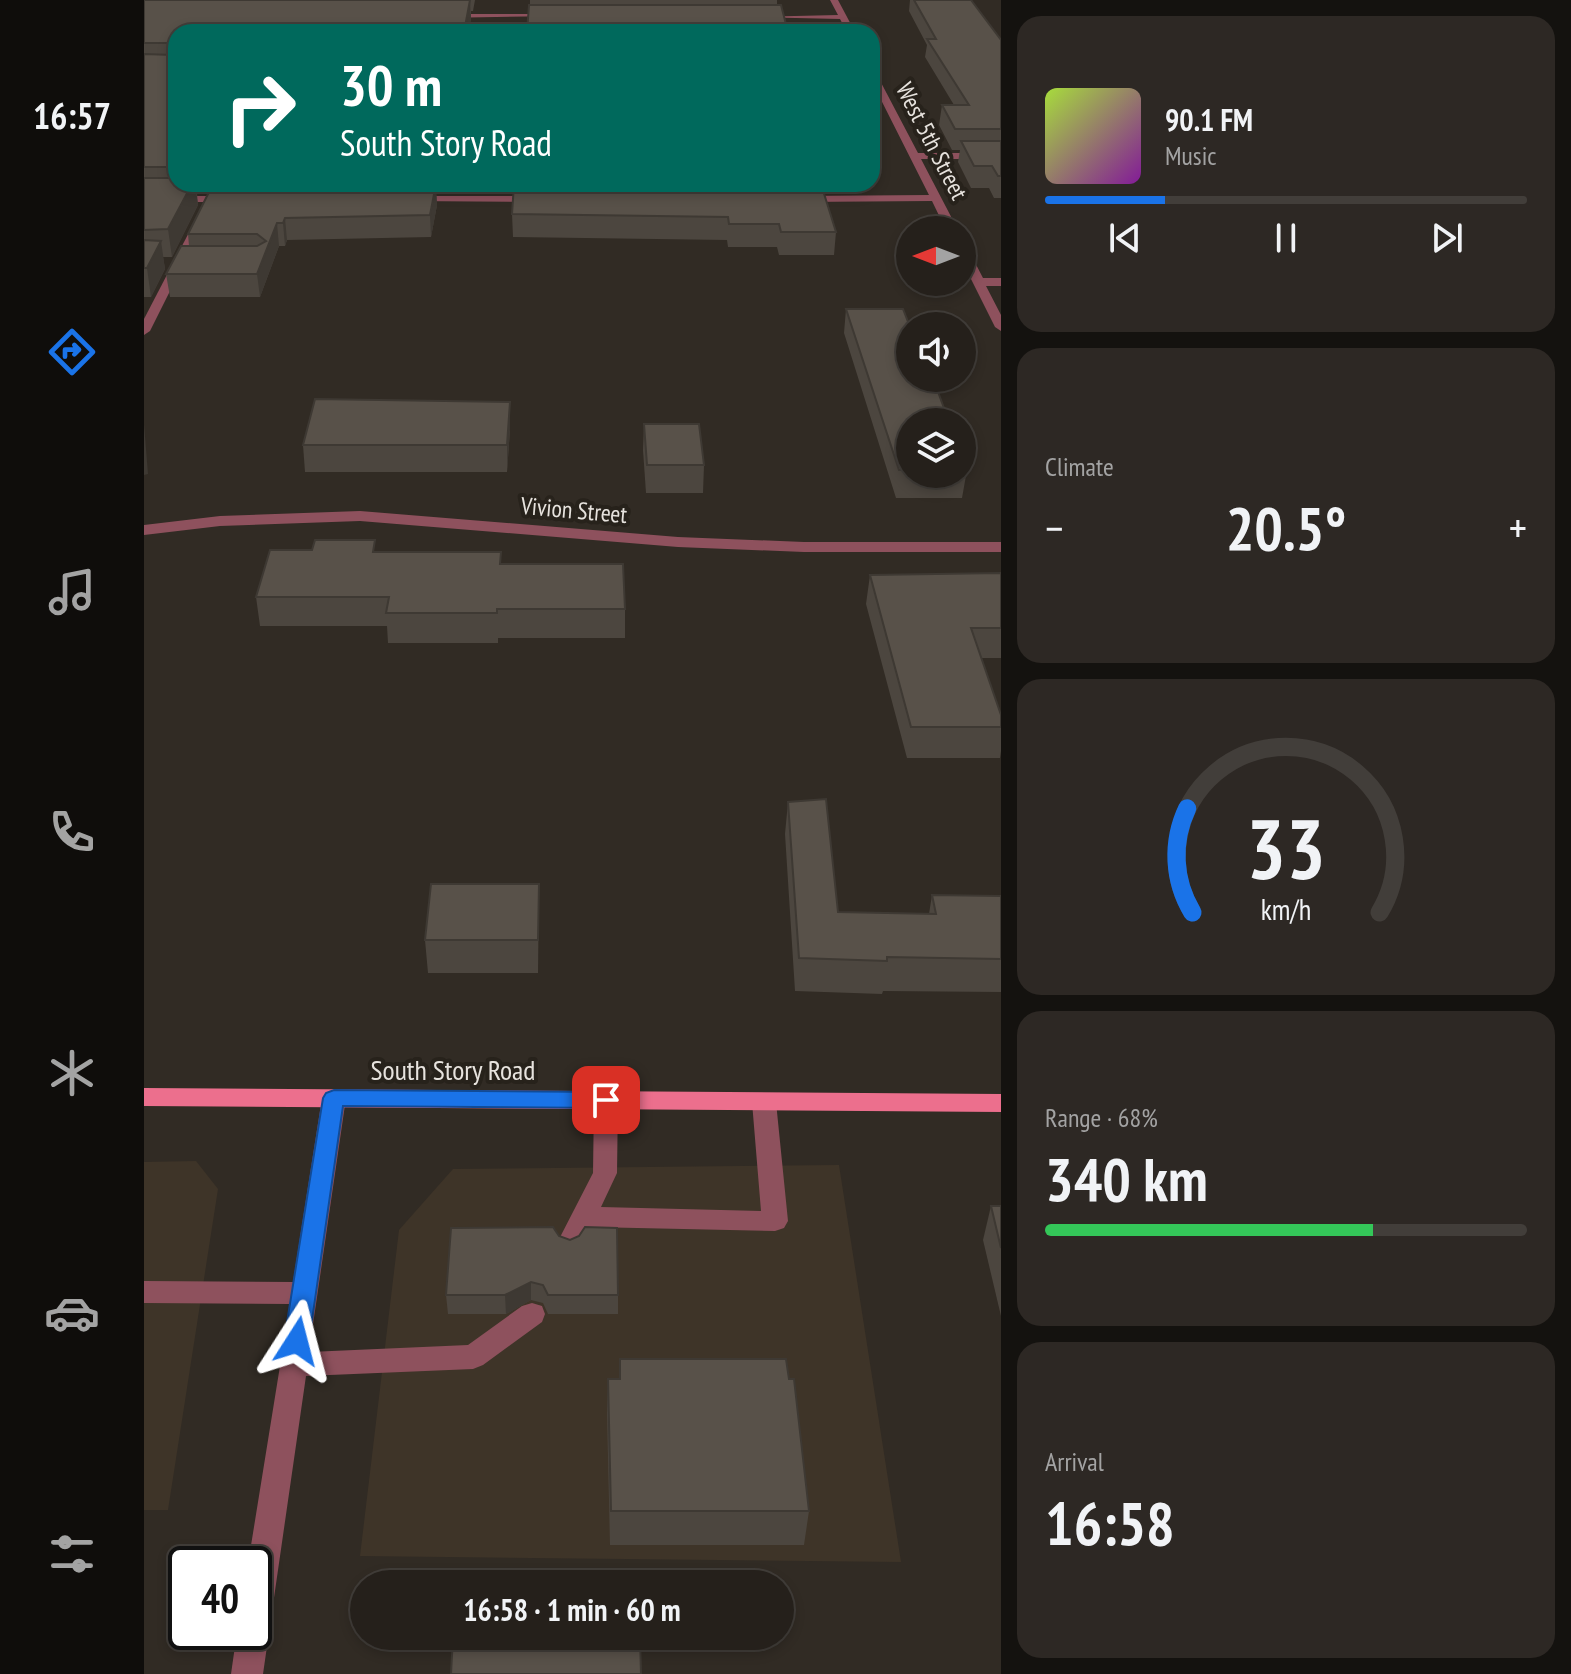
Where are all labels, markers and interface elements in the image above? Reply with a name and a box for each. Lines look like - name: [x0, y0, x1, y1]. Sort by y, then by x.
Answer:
- text: 30 m: [340, 49, 442, 121]
- icon: right: [208, 56, 312, 160]
- street label: West 5th Street: [889, 77, 975, 205]
- text: 16:57: [33, 92, 111, 139]
- text: 90.1 FM: [1165, 100, 1253, 139]
- text: South Story Road: [340, 119, 552, 166]
- text: Music: [1165, 139, 1217, 172]
- north arrow: [896, 216, 976, 296]
- map controls: [896, 216, 976, 488]
- icon: previous: [1103, 216, 1147, 260]
- icon: pause: [1264, 216, 1308, 260]
- icon: next: [1425, 216, 1469, 260]
- button: sound: [896, 312, 976, 392]
- icon: directions: [44, 324, 100, 380]
- button: layers: [896, 408, 976, 488]
- text: Climate: [1045, 450, 1114, 483]
- text: 20.5°: [1226, 489, 1346, 567]
- street label: Vivion Street: [519, 490, 629, 530]
- text: −: [1045, 499, 1063, 556]
- text: +: [1509, 499, 1527, 556]
- icon: music: [44, 564, 100, 620]
- text: 33: [1246, 794, 1326, 902]
- icon: phone: [44, 804, 100, 860]
- text: km/h: [1261, 891, 1311, 928]
- icon: climate: [44, 1045, 100, 1101]
- street label: South Story Road: [371, 1051, 535, 1088]
- pin: [572, 1066, 640, 1134]
- icon: arrive: [584, 1078, 628, 1122]
- text: Range · 68%: [1045, 1101, 1158, 1134]
- text: 340 km: [1045, 1140, 1208, 1218]
- icon: car: [44, 1285, 100, 1341]
- position arrow: [255, 1299, 339, 1383]
- text: Arrival: [1045, 1445, 1104, 1478]
- text: 16:58: [1045, 1484, 1175, 1562]
- icon: filters: [44, 1526, 100, 1582]
- speed limit sign: 40: [168, 1546, 272, 1650]
- text: 16:58 · 1 min · 60 m: [463, 1590, 681, 1629]

